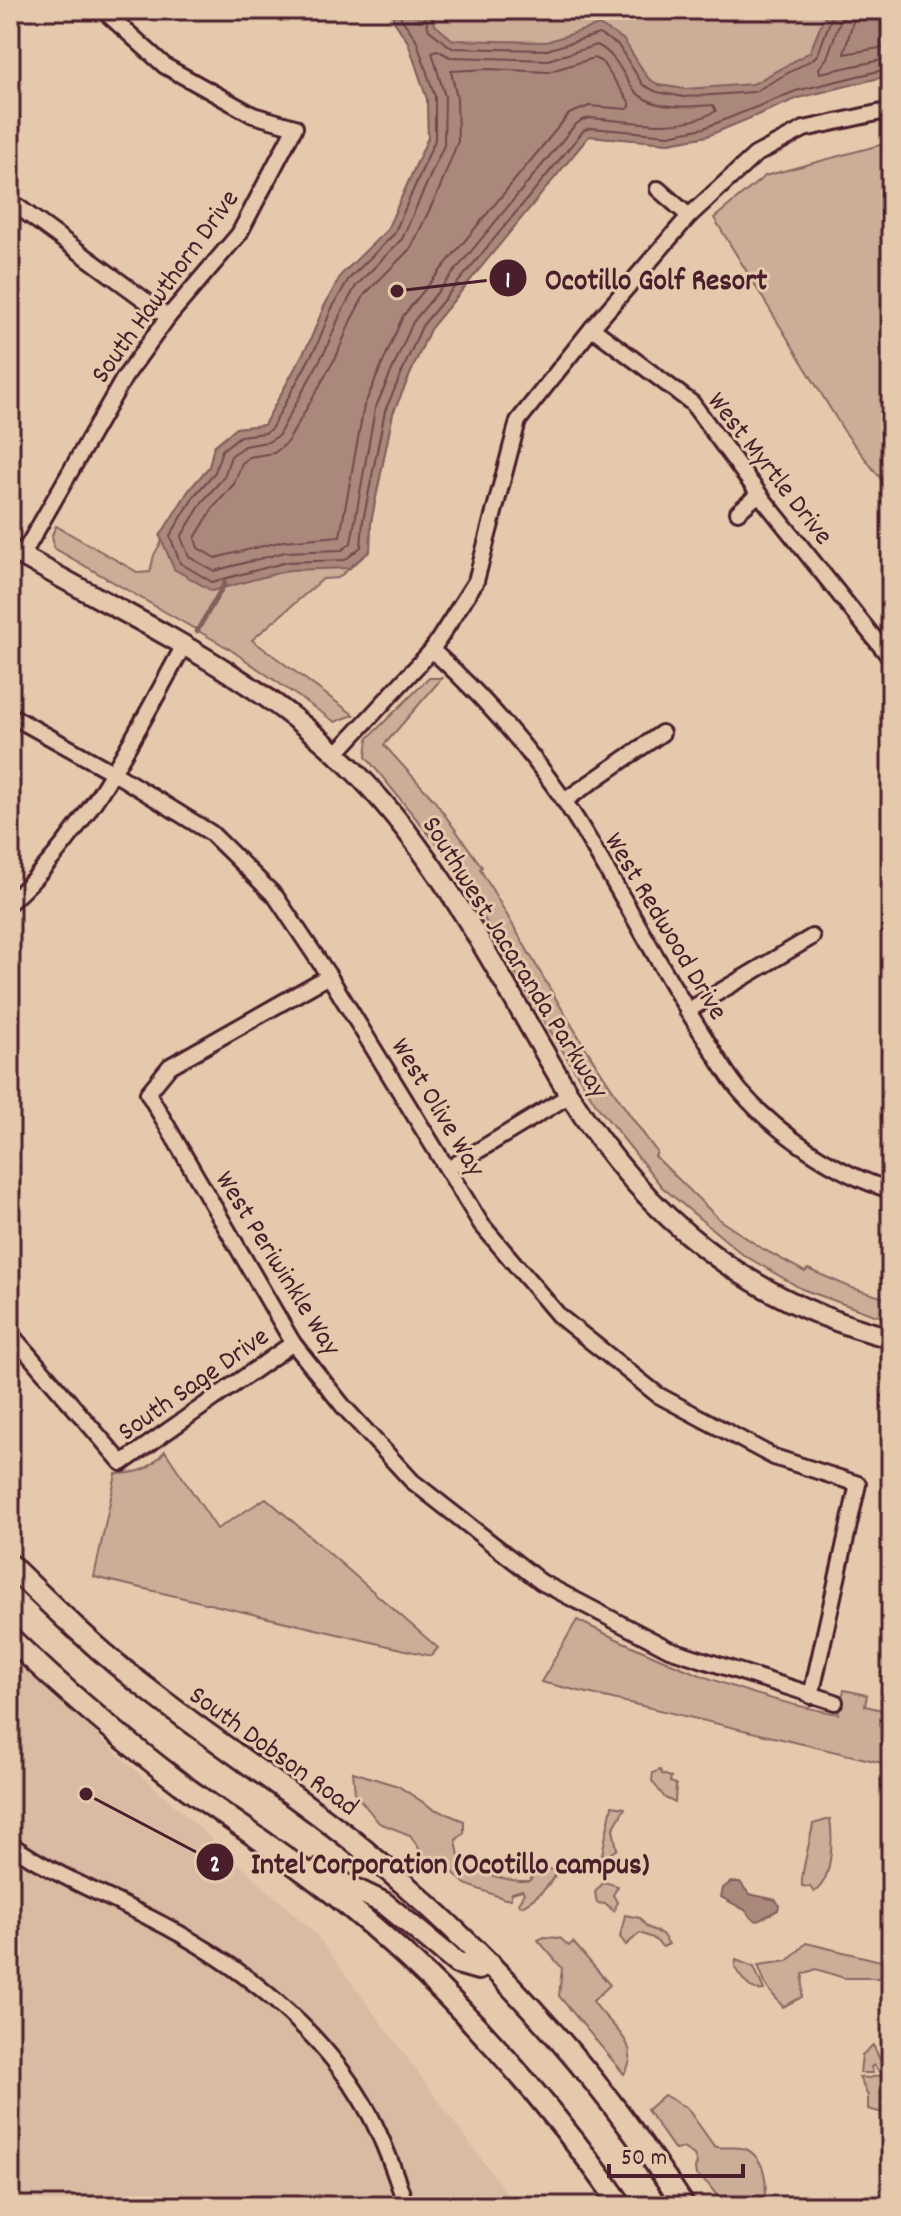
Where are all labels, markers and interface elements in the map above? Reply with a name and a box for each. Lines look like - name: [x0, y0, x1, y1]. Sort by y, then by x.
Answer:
- street label: South Hawthorn Drive: [83, 183, 251, 393]
- callout: Ocotillo Golf Resort: [488, 251, 783, 305]
- text: Ocotillo Golf Resort: [545, 262, 767, 305]
- text: 1: [505, 265, 511, 299]
- street label: West Myrtle Drive: [695, 385, 841, 555]
- street label: Southwest Jacaranda Parkway: [409, 810, 616, 1108]
- street label: West Redwood Drive: [592, 826, 736, 1029]
- street label: West Olive Way: [378, 1032, 493, 1186]
- street label: West Periwinkle Way: [203, 1165, 349, 1365]
- street label: South Sage Drive: [111, 1319, 279, 1453]
- street label: South Dobson Road: [179, 1678, 365, 1828]
- callout: Intel Corporation (Ocotillo campus): [195, 1835, 666, 1889]
- text: Intel Corporation (Ocotillo campus): [251, 1846, 650, 1889]
- text: 2: [210, 1849, 220, 1883]
- scale bar: [609, 2128, 743, 2178]
- text: 50 m: [621, 2142, 667, 2176]

